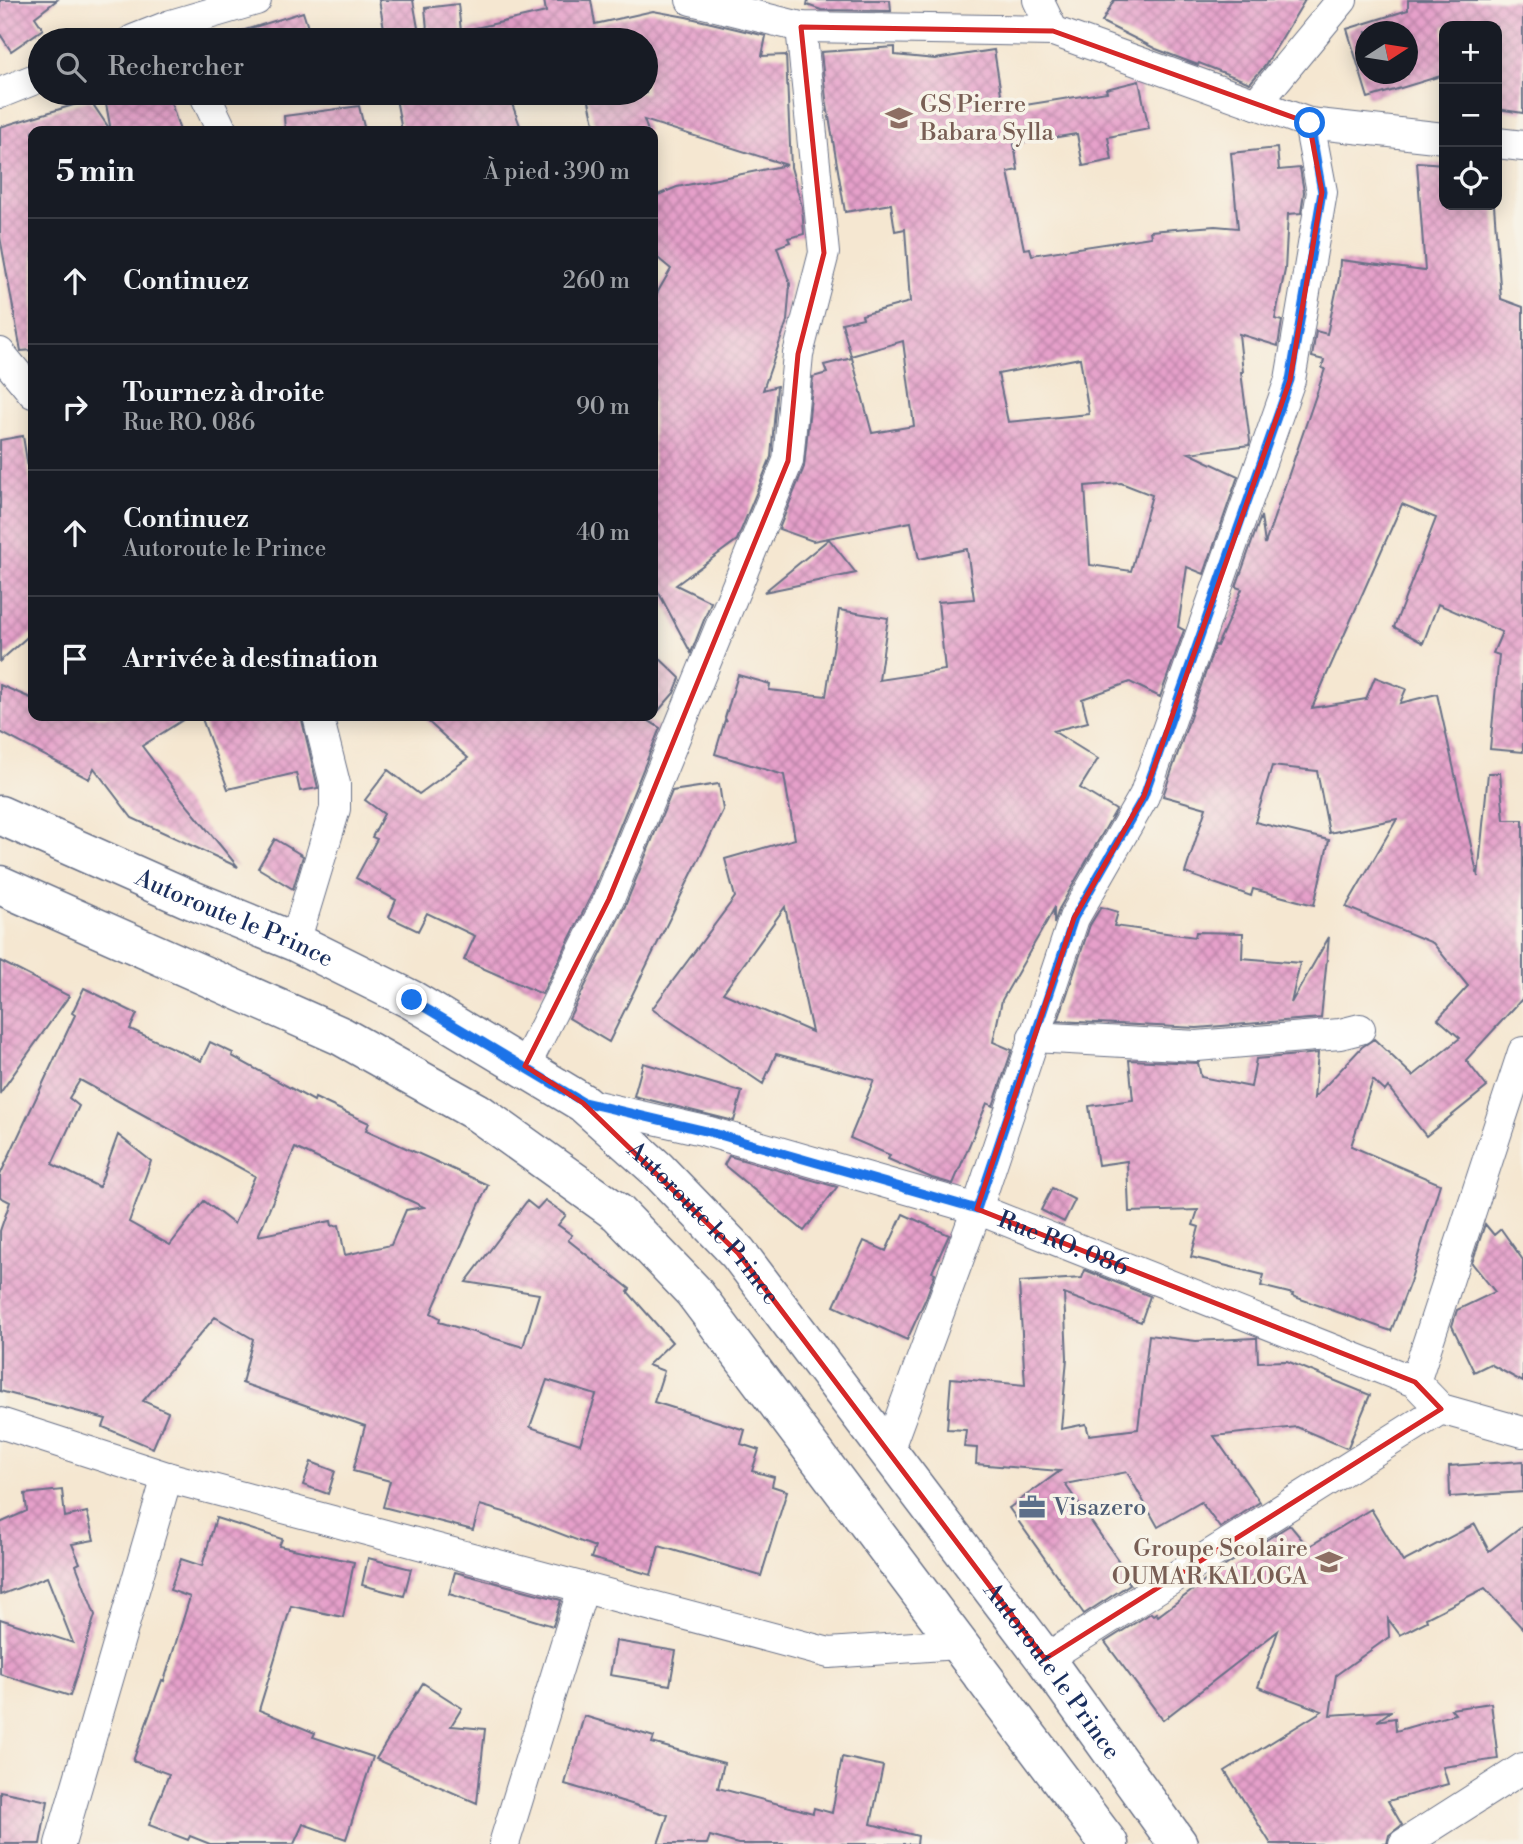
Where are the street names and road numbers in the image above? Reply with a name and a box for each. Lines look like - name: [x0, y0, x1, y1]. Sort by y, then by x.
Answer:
- street label: Autoroute le Prince: [130, 863, 338, 975]
- street label: Autoroute le Prince: [620, 1135, 786, 1311]
- street label: Rue RO. 086: [993, 1205, 1133, 1283]
- street label: Autoroute le Prince: [976, 1576, 1126, 1766]

